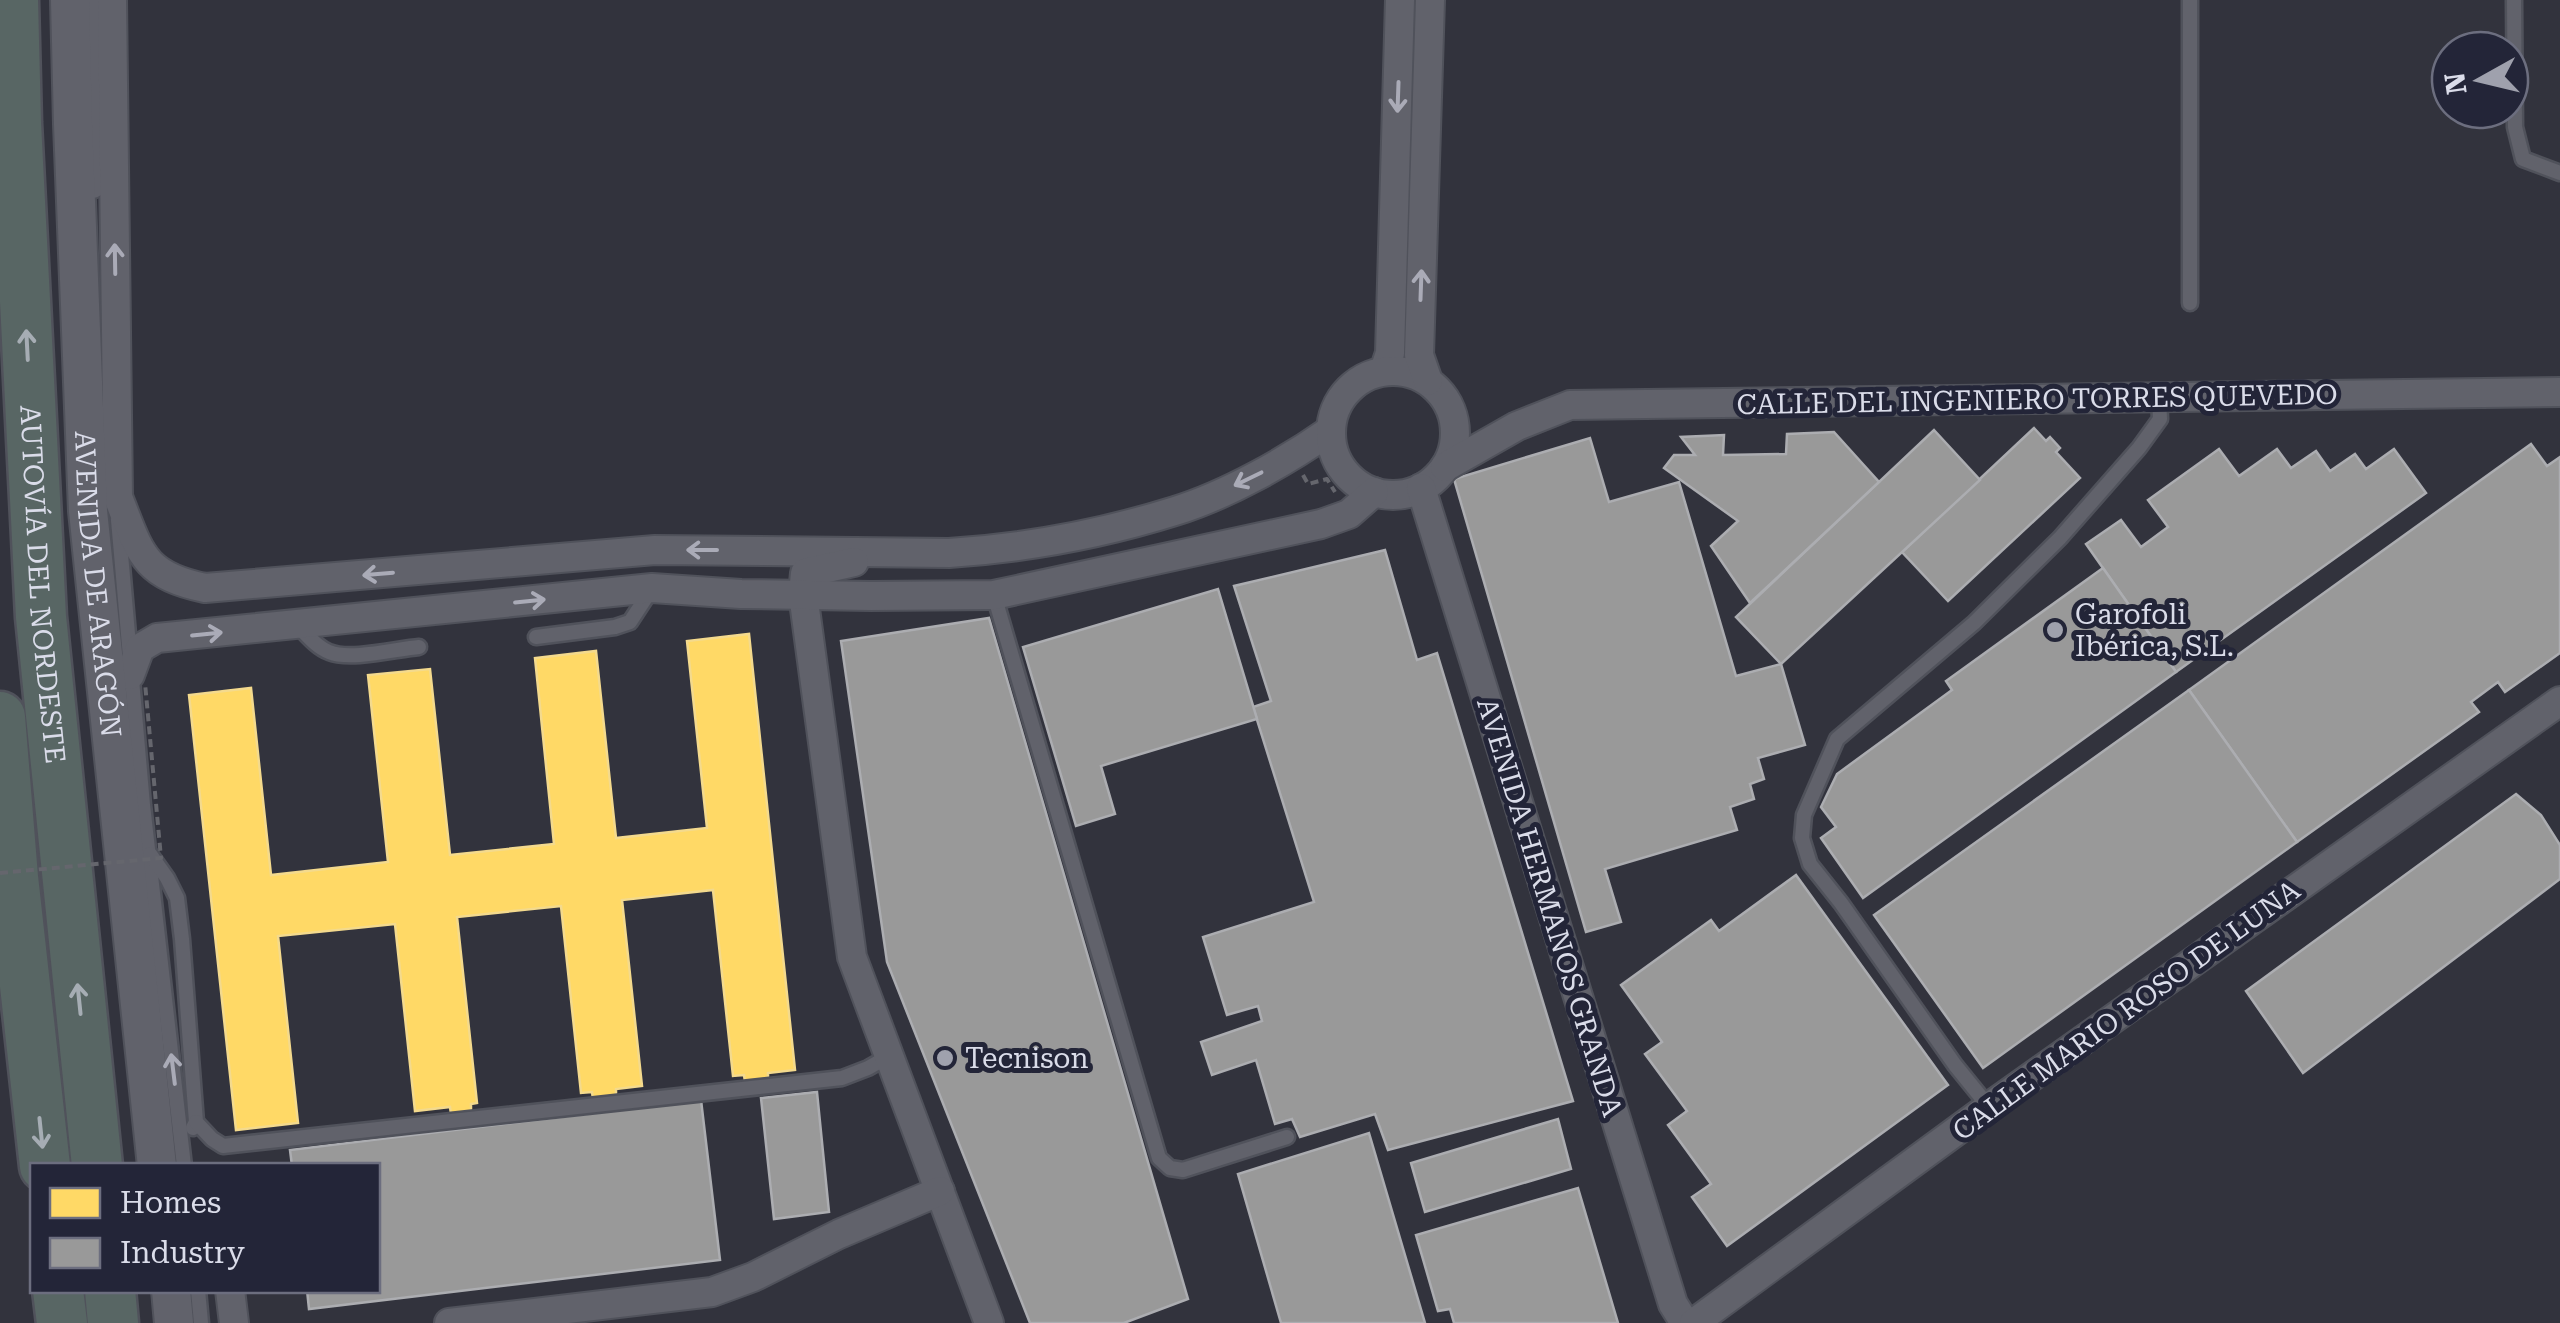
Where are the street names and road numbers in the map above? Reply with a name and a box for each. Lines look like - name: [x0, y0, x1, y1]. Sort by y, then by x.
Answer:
- street label: CALLE DEL INGENIERO TORRES QUEVEDO: [1736, 378, 2338, 421]
- street label: AUTOVÍA DEL NORDESTE: [13, 404, 72, 765]
- street label: AVENIDA DE ARAGÓN: [68, 430, 128, 739]
- street label: AVENIDA HERMANOS GRANDA: [1470, 694, 1629, 1121]
- street label: CALLE MARIO ROSO DE LUNA: [1946, 873, 2306, 1147]

